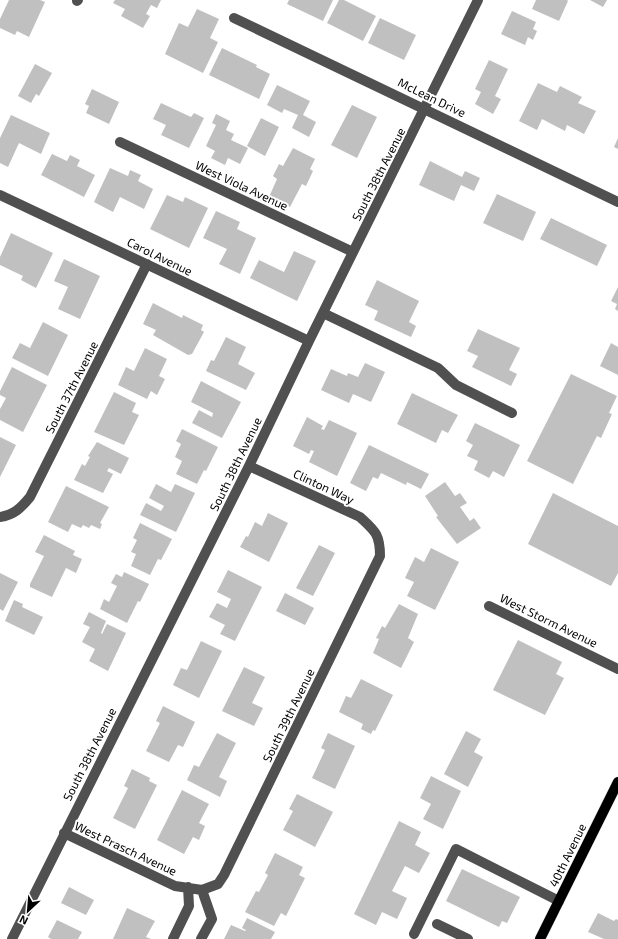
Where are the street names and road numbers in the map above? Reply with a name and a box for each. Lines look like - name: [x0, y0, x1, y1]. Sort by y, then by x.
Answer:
- street label: McLean Drive: [396, 75, 468, 119]
- street label: South 38th Avenue: [348, 125, 408, 223]
- street label: West Viola Avenue: [193, 157, 291, 213]
- street label: Carol Avenue: [125, 234, 195, 278]
- street label: South 37th Avenue: [42, 339, 100, 435]
- street label: South 38th Avenue: [206, 415, 264, 513]
- street label: Clinton Way: [291, 466, 357, 506]
- street label: West Storm Avenue: [498, 590, 600, 650]
- street label: South 39th Avenue: [259, 666, 317, 764]
- street label: South 38th Avenue: [59, 705, 119, 803]
- street label: West Prasch Avenue: [73, 818, 179, 878]
- street label: 40th Avenue: [546, 821, 588, 889]

